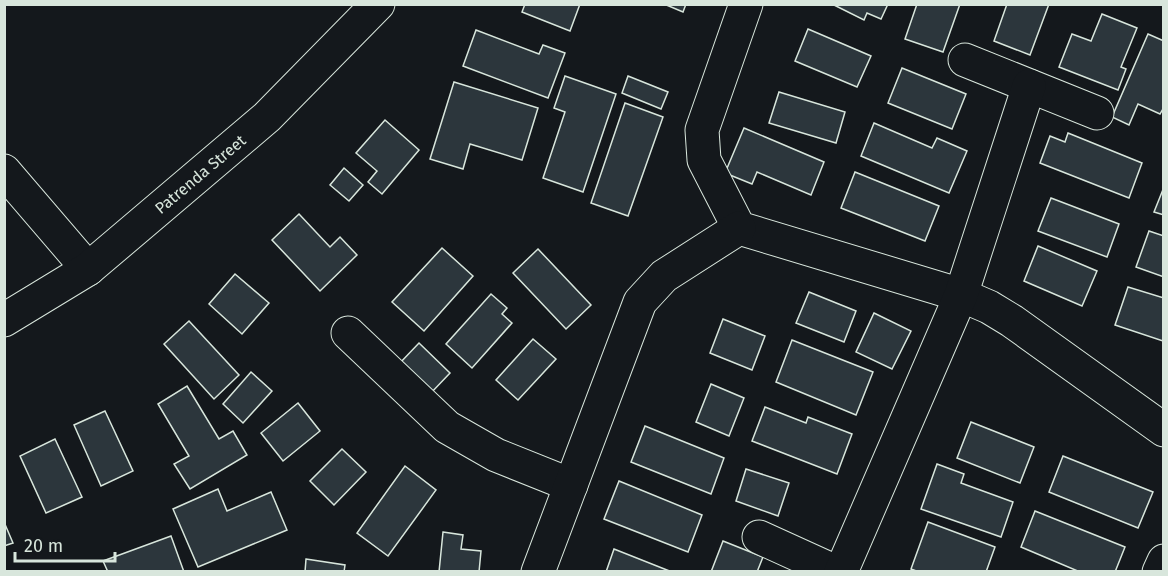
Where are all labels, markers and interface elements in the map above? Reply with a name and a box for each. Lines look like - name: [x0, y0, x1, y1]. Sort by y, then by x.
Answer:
- street label: Patrenda Street: [151, 131, 250, 218]
- scale bar: [15, 525, 116, 563]
- text: 20 m: [24, 535, 63, 557]

